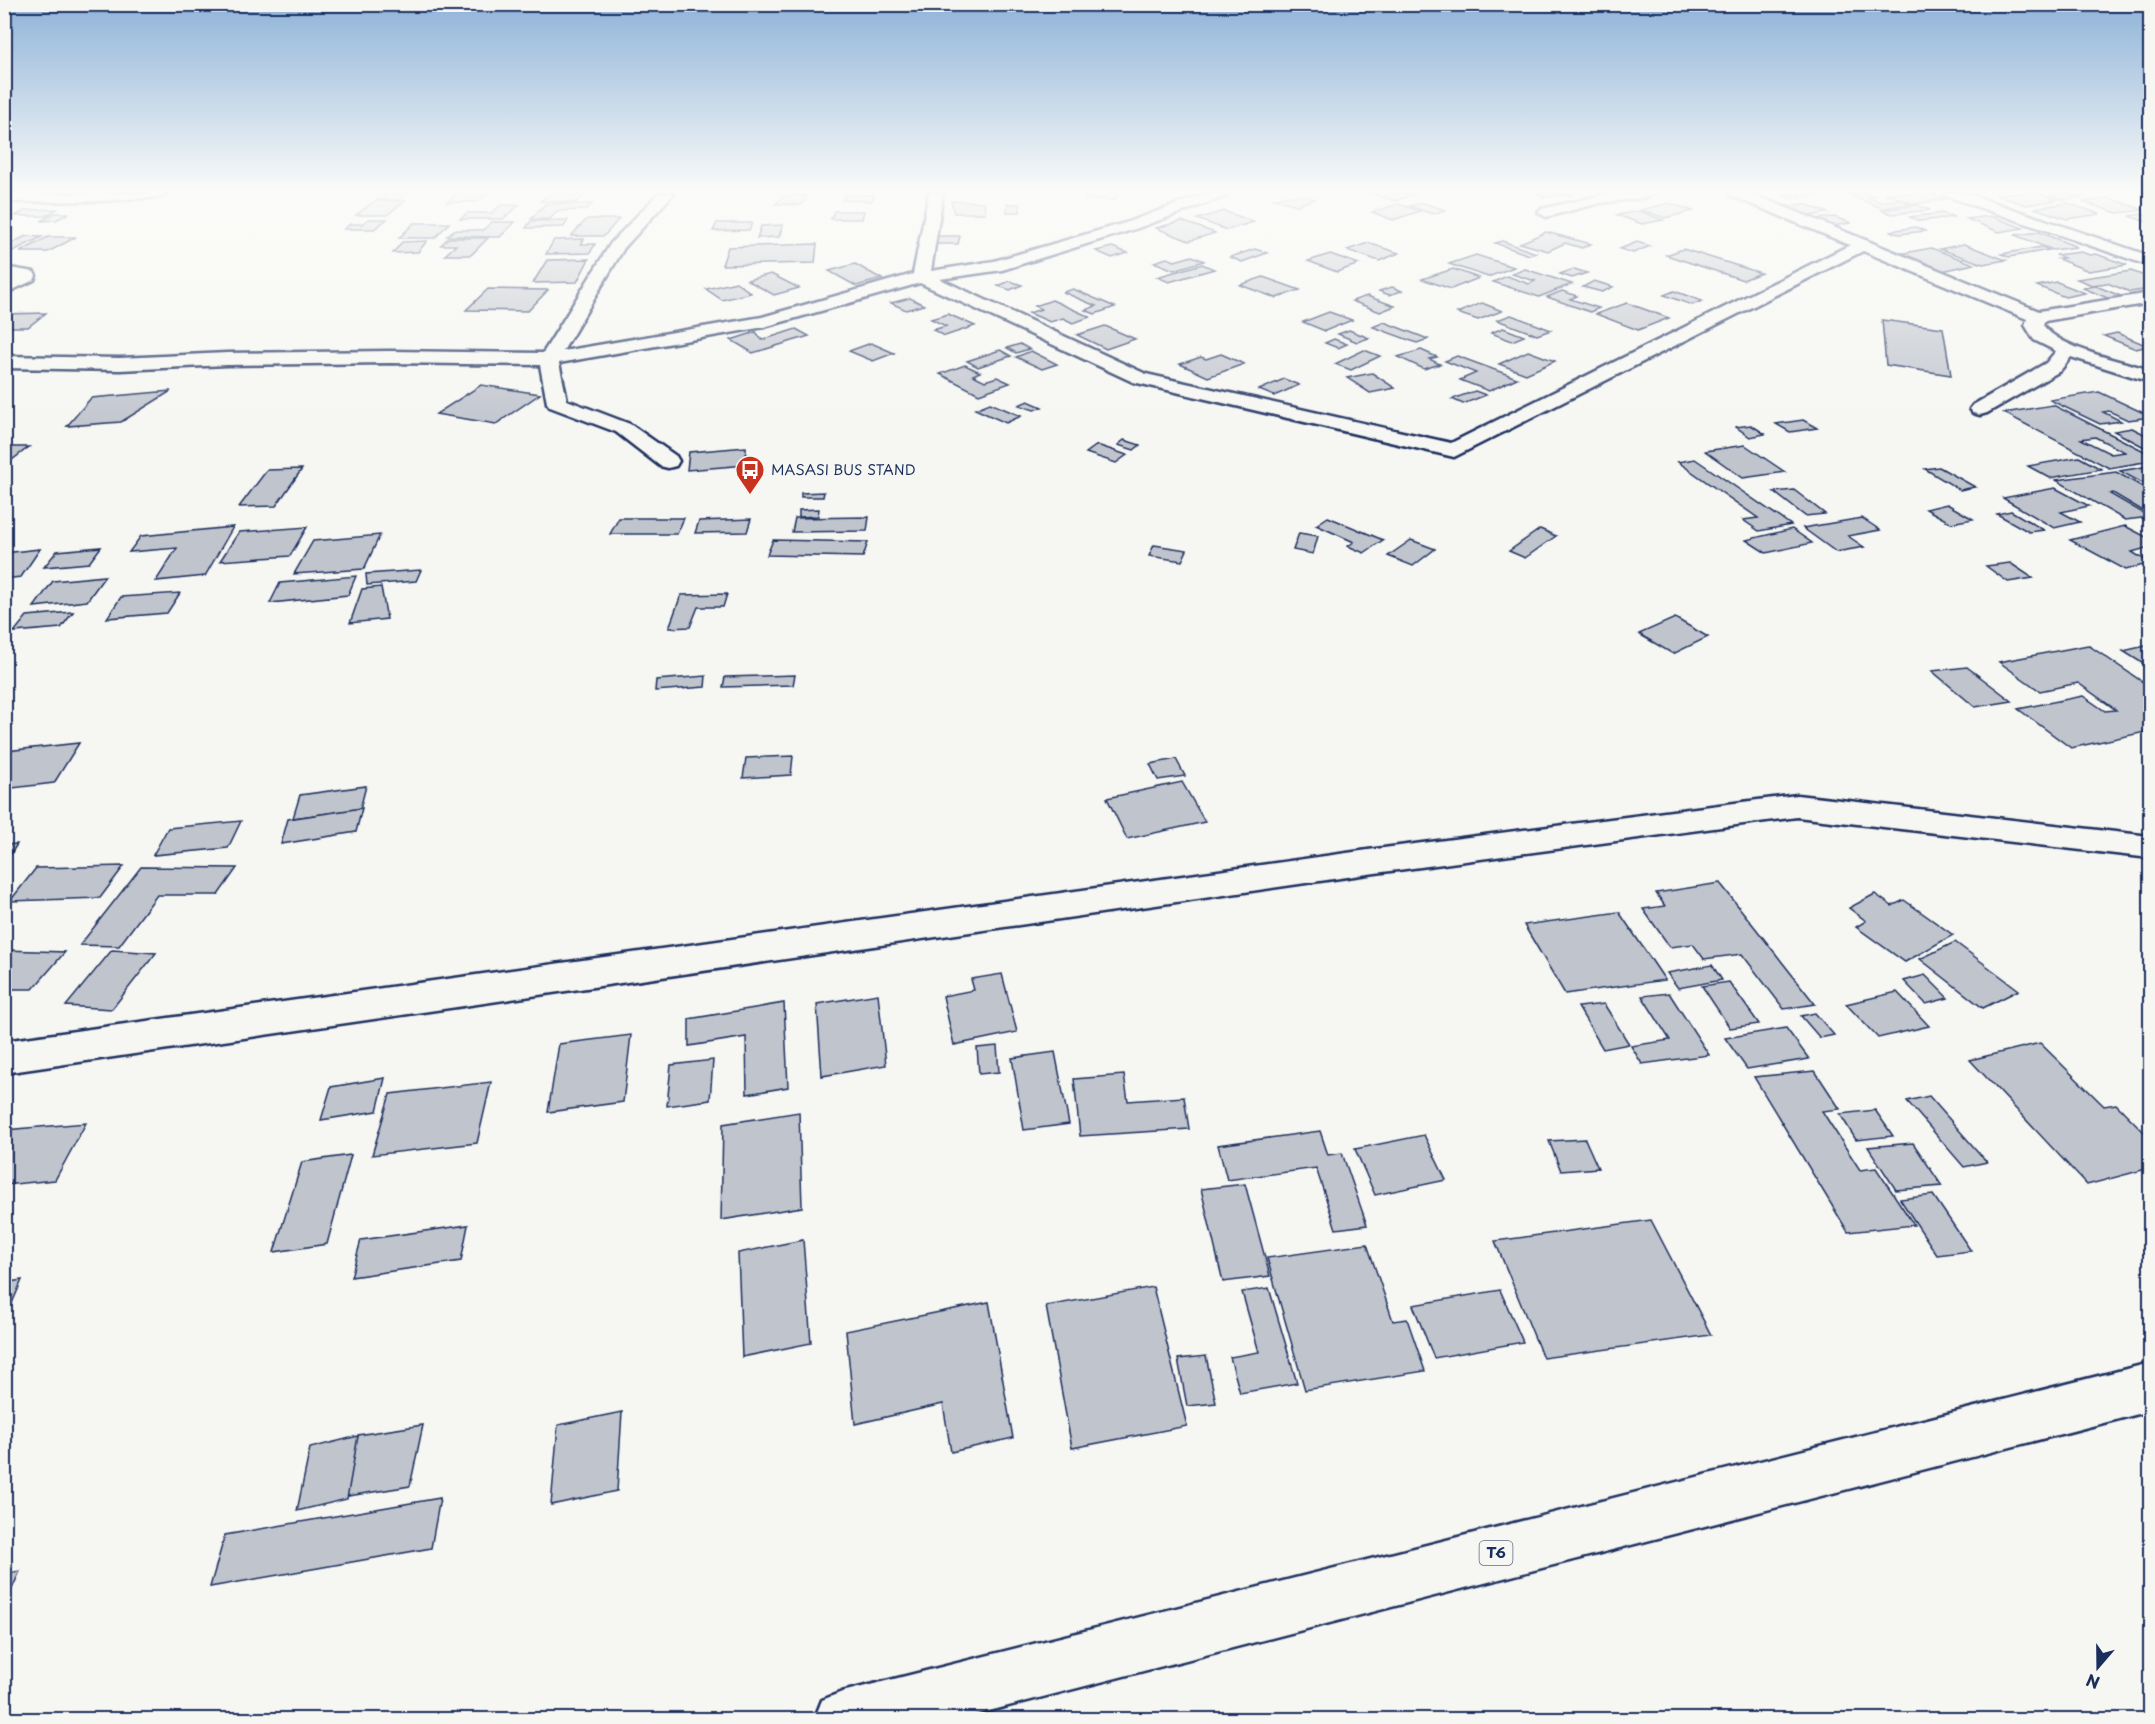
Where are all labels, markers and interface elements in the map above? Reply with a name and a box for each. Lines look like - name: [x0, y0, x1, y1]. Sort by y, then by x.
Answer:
- bus stop icon: MASASI BUS STAND: [734, 454, 766, 496]
- place label: MASASI BUS STAND: [771, 459, 916, 480]
- road number: T6: [1480, 1541, 1512, 1565]
- north arrow: [2068, 1637, 2128, 1697]
- text: N: [2082, 1669, 2103, 1695]

